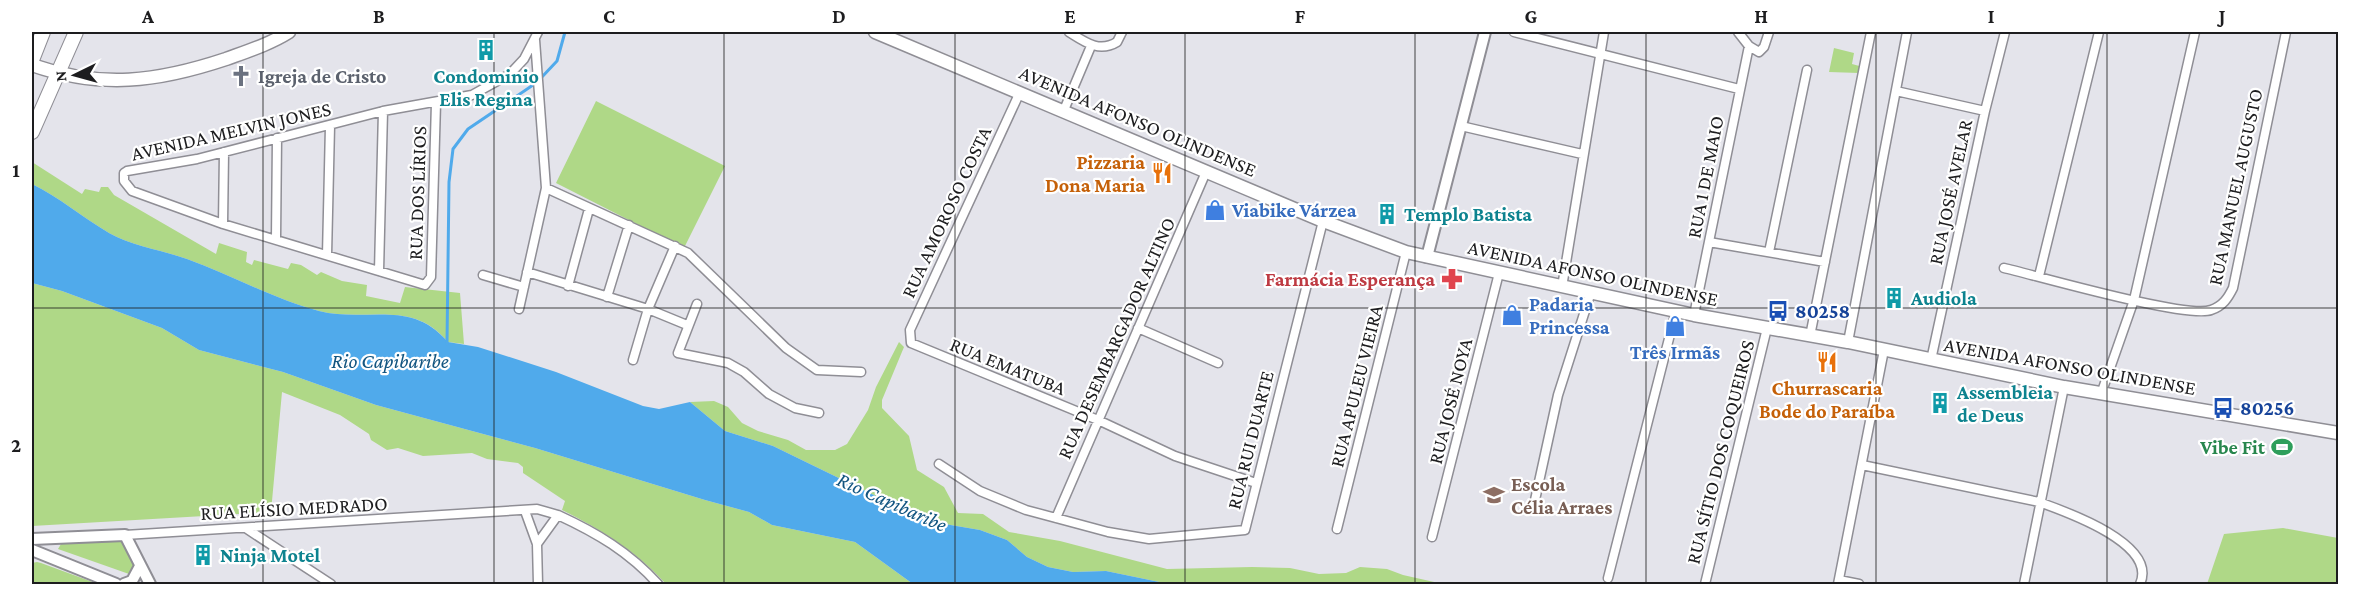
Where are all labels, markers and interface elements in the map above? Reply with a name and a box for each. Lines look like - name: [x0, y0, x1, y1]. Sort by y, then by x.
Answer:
- text: A: [141, 5, 155, 27]
- text: B: [373, 5, 385, 27]
- text: C: [603, 5, 615, 27]
- text: D: [832, 5, 846, 27]
- text: E: [1064, 5, 1076, 27]
- text: F: [1295, 5, 1306, 27]
- text: G: [1525, 5, 1538, 27]
- text: H: [1754, 5, 1768, 27]
- text: I: [1988, 5, 1995, 27]
- text: J: [2217, 5, 2226, 27]
- building icon: Condominio Elis Regina: [474, 38, 498, 62]
- north arrow: [45, 45, 105, 105]
- street label: AVENIDA AFONSO OLINDENSE: [1016, 61, 1260, 181]
- church icon: Igreja de Cristo: [229, 64, 253, 88]
- place label: Igreja de Cristo: [258, 65, 386, 88]
- place label: Condominio Elis Regina: [433, 65, 539, 110]
- text: N: [52, 70, 69, 82]
- street label: RUA MANUEL AUGUSTO: [2203, 87, 2267, 287]
- street label: AVENIDA MELVIN JONES: [129, 97, 333, 166]
- street label: RUA 1 DE MAIO: [1682, 114, 1728, 240]
- street label: RUA JOSÉ AVELAR: [1924, 117, 1977, 267]
- street label: RUA AMOROSO COSTA: [897, 122, 996, 301]
- street label: RUA DOS LÍRIOS: [404, 125, 430, 261]
- place label: Pizzaria Dona Maria: [1045, 151, 1145, 196]
- text: 1: [12, 159, 20, 181]
- restaurant icon: Pizzaria Dona Maria: [1150, 161, 1174, 185]
- shop icon: Viabike Várzea: [1203, 198, 1227, 222]
- place label: Viabike Várzea: [1231, 199, 1357, 221]
- building icon: Templo Batista: [1375, 202, 1399, 226]
- place label: Templo Batista: [1404, 203, 1532, 225]
- street label: RUA DESEMBARGADOR ALTINO: [1053, 214, 1179, 462]
- street label: AVENIDA AFONSO OLINDENSE: [1466, 236, 1720, 310]
- pharmacy icon: Farmácia Esperança: [1440, 267, 1464, 291]
- place label: Farmácia Esperança: [1265, 268, 1435, 290]
- building icon: Audiola: [1882, 286, 1906, 310]
- place label: Audiola: [1910, 287, 1977, 309]
- place label: Padaria Princessa: [1529, 293, 1610, 338]
- bus stop icon: 80258: [1766, 299, 1790, 323]
- place label: 80258: [1795, 300, 1850, 322]
- street label: RUA APULEU VIEIRA: [1325, 302, 1387, 470]
- shop icon: Padaria Princessa: [1500, 303, 1524, 327]
- shop icon: Três Irmãs: [1663, 314, 1687, 338]
- street label: RUA EMATUBA: [947, 333, 1070, 399]
- street label: AVENIDA AFONSO OLINDENSE: [1942, 333, 2198, 399]
- street label: RUA JOSÉ NOYA: [1424, 335, 1477, 467]
- street label: RUA SÍTIO DOS COQUEIROS: [1682, 338, 1758, 566]
- place label: Três Irmãs: [1630, 341, 1720, 363]
- water label: Rio Capibaribe: [331, 349, 449, 373]
- restaurant icon: Churrascaria Bode do Paraíba: [1815, 350, 1839, 374]
- street label: RUA RUI DUARTE: [1222, 368, 1278, 511]
- place label: Churrascaria Bode do Paraíba: [1759, 377, 1895, 422]
- place label: Assembleia de Deus: [1956, 381, 2053, 426]
- building icon: Assembleia de Deus: [1928, 391, 1952, 415]
- bus stop icon: 80256: [2211, 396, 2235, 420]
- place label: 80256: [2240, 397, 2295, 419]
- text: 2: [11, 434, 21, 456]
- sports icon: Vibe Fit: [2270, 435, 2294, 459]
- place label: Vibe Fit: [2199, 436, 2266, 458]
- water label: Rio Capibaribe: [833, 467, 951, 537]
- place label: Escola Célia Arraes: [1511, 473, 1612, 518]
- school or university icon: Escola Célia Arraes: [1482, 483, 1506, 507]
- street label: RUA ELÍSIO MEDRADO: [200, 492, 388, 524]
- building icon: Ninja Motel: [191, 543, 215, 567]
- place label: Ninja Motel: [220, 544, 320, 567]

